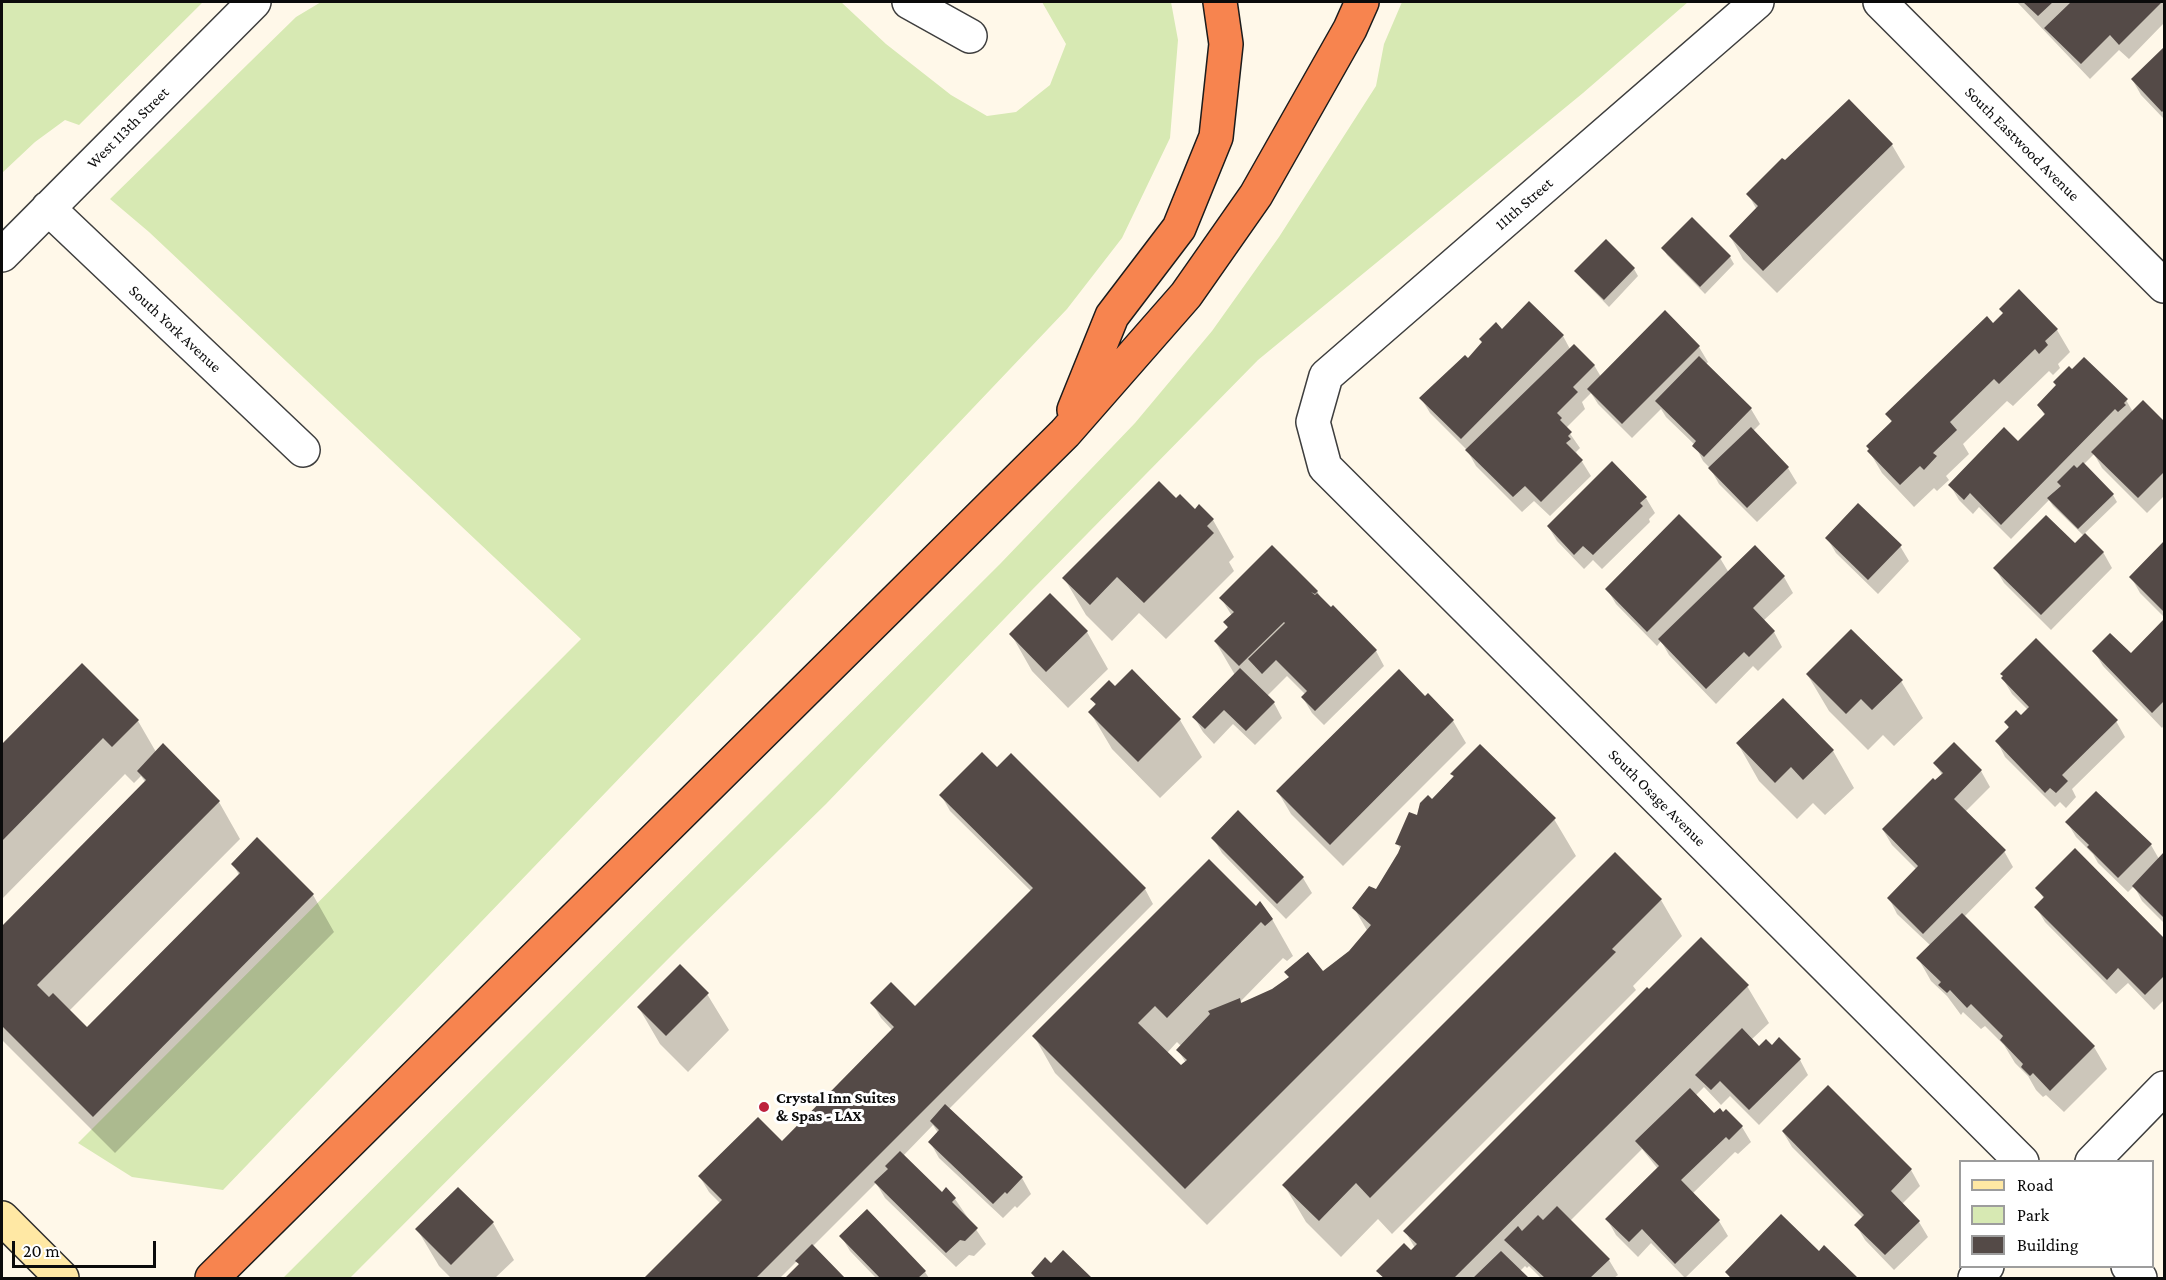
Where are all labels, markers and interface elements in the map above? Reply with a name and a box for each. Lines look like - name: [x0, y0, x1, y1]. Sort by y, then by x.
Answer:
- street label: West 113th Street: [83, 83, 173, 173]
- street label: South Eastwood Avenue: [1961, 83, 2083, 205]
- street label: 111th Street: [1491, 174, 1557, 234]
- street label: South York Avenue: [125, 281, 225, 377]
- street label: South Osage Avenue: [1604, 745, 1710, 851]
- place label: Crystal Inn Suites & Spas - LAX: [776, 1088, 896, 1126]
- marker: Crystal Inn Suites & Spas - LAX: [757, 1100, 771, 1114]
- legend: [1959, 1160, 2154, 1268]
- text: Road: [2017, 1175, 2054, 1195]
- text: Park: [2017, 1205, 2049, 1225]
- scale bar: [15, 1229, 159, 1267]
- text: Building: [2017, 1235, 2078, 1255]
- text: 20 m: [23, 1241, 60, 1261]

